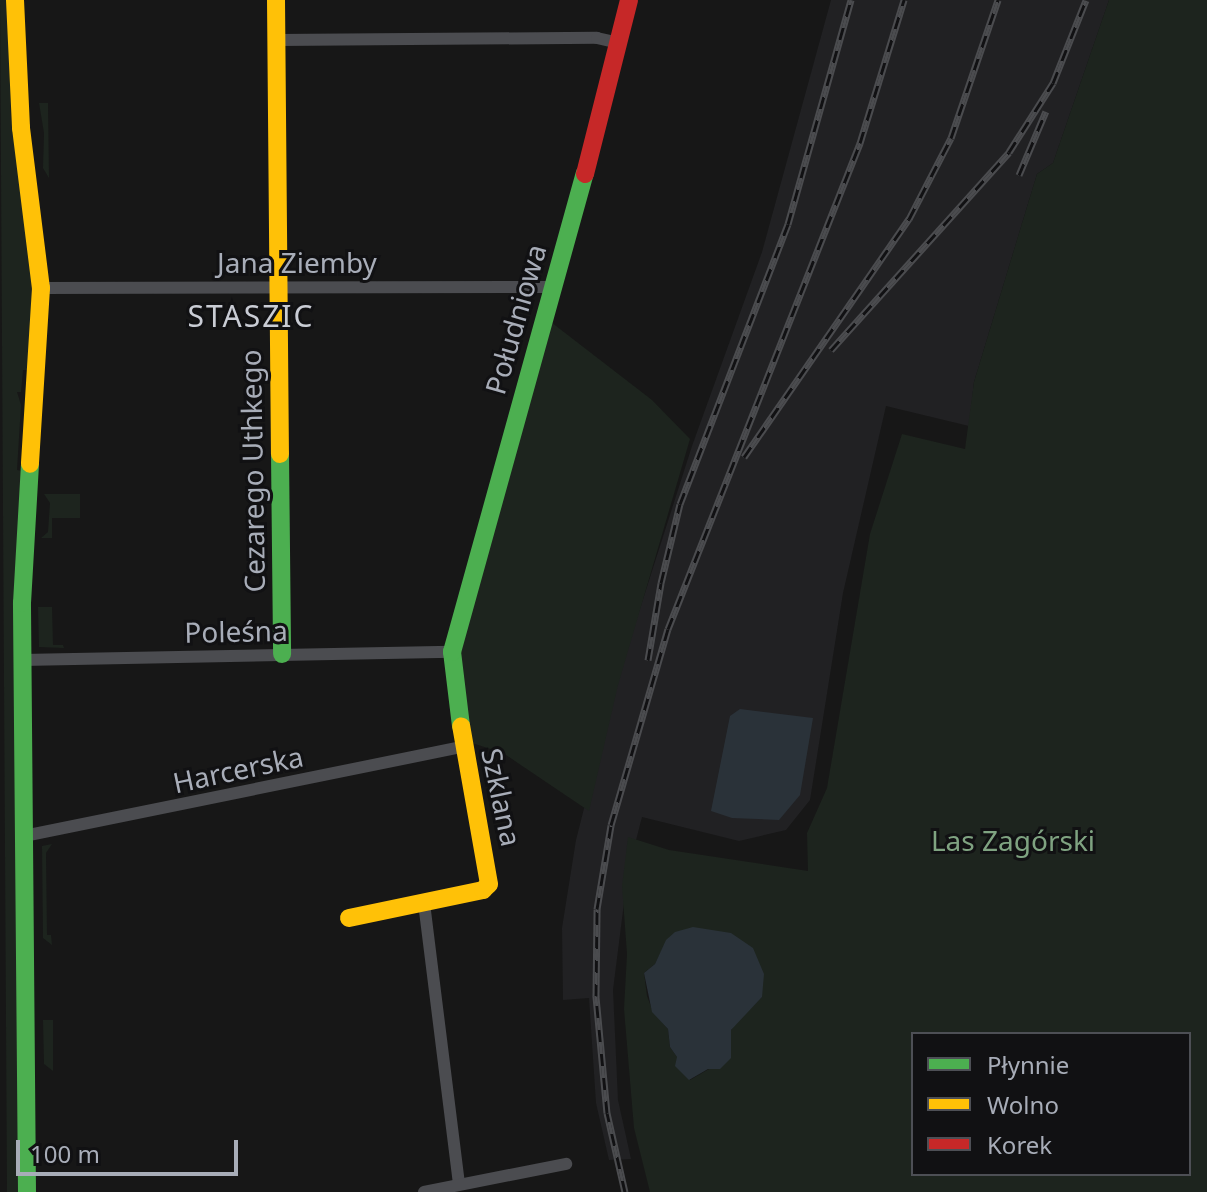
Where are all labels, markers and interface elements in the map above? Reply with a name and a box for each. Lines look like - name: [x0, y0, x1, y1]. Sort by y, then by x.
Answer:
- street label: Południowa: [478, 240, 552, 398]
- street label: Jana Ziemby: [217, 245, 377, 279]
- district label: STASZIC: [188, 298, 314, 334]
- street label: Cezarego Uthkego: [233, 349, 271, 593]
- street label: Poleśna: [184, 613, 288, 649]
- street label: Harcerska: [170, 739, 306, 799]
- street label: Szklana: [475, 745, 529, 849]
- park label: Las Zagórski: [931, 823, 1095, 857]
- legend: [911, 1032, 1191, 1176]
- text: Płynnie: [987, 1048, 1069, 1081]
- text: Wolno: [987, 1088, 1059, 1121]
- scale bar: [20, 1124, 242, 1174]
- text: Korek: [987, 1128, 1052, 1161]
- text: 100 m: [30, 1137, 100, 1170]

